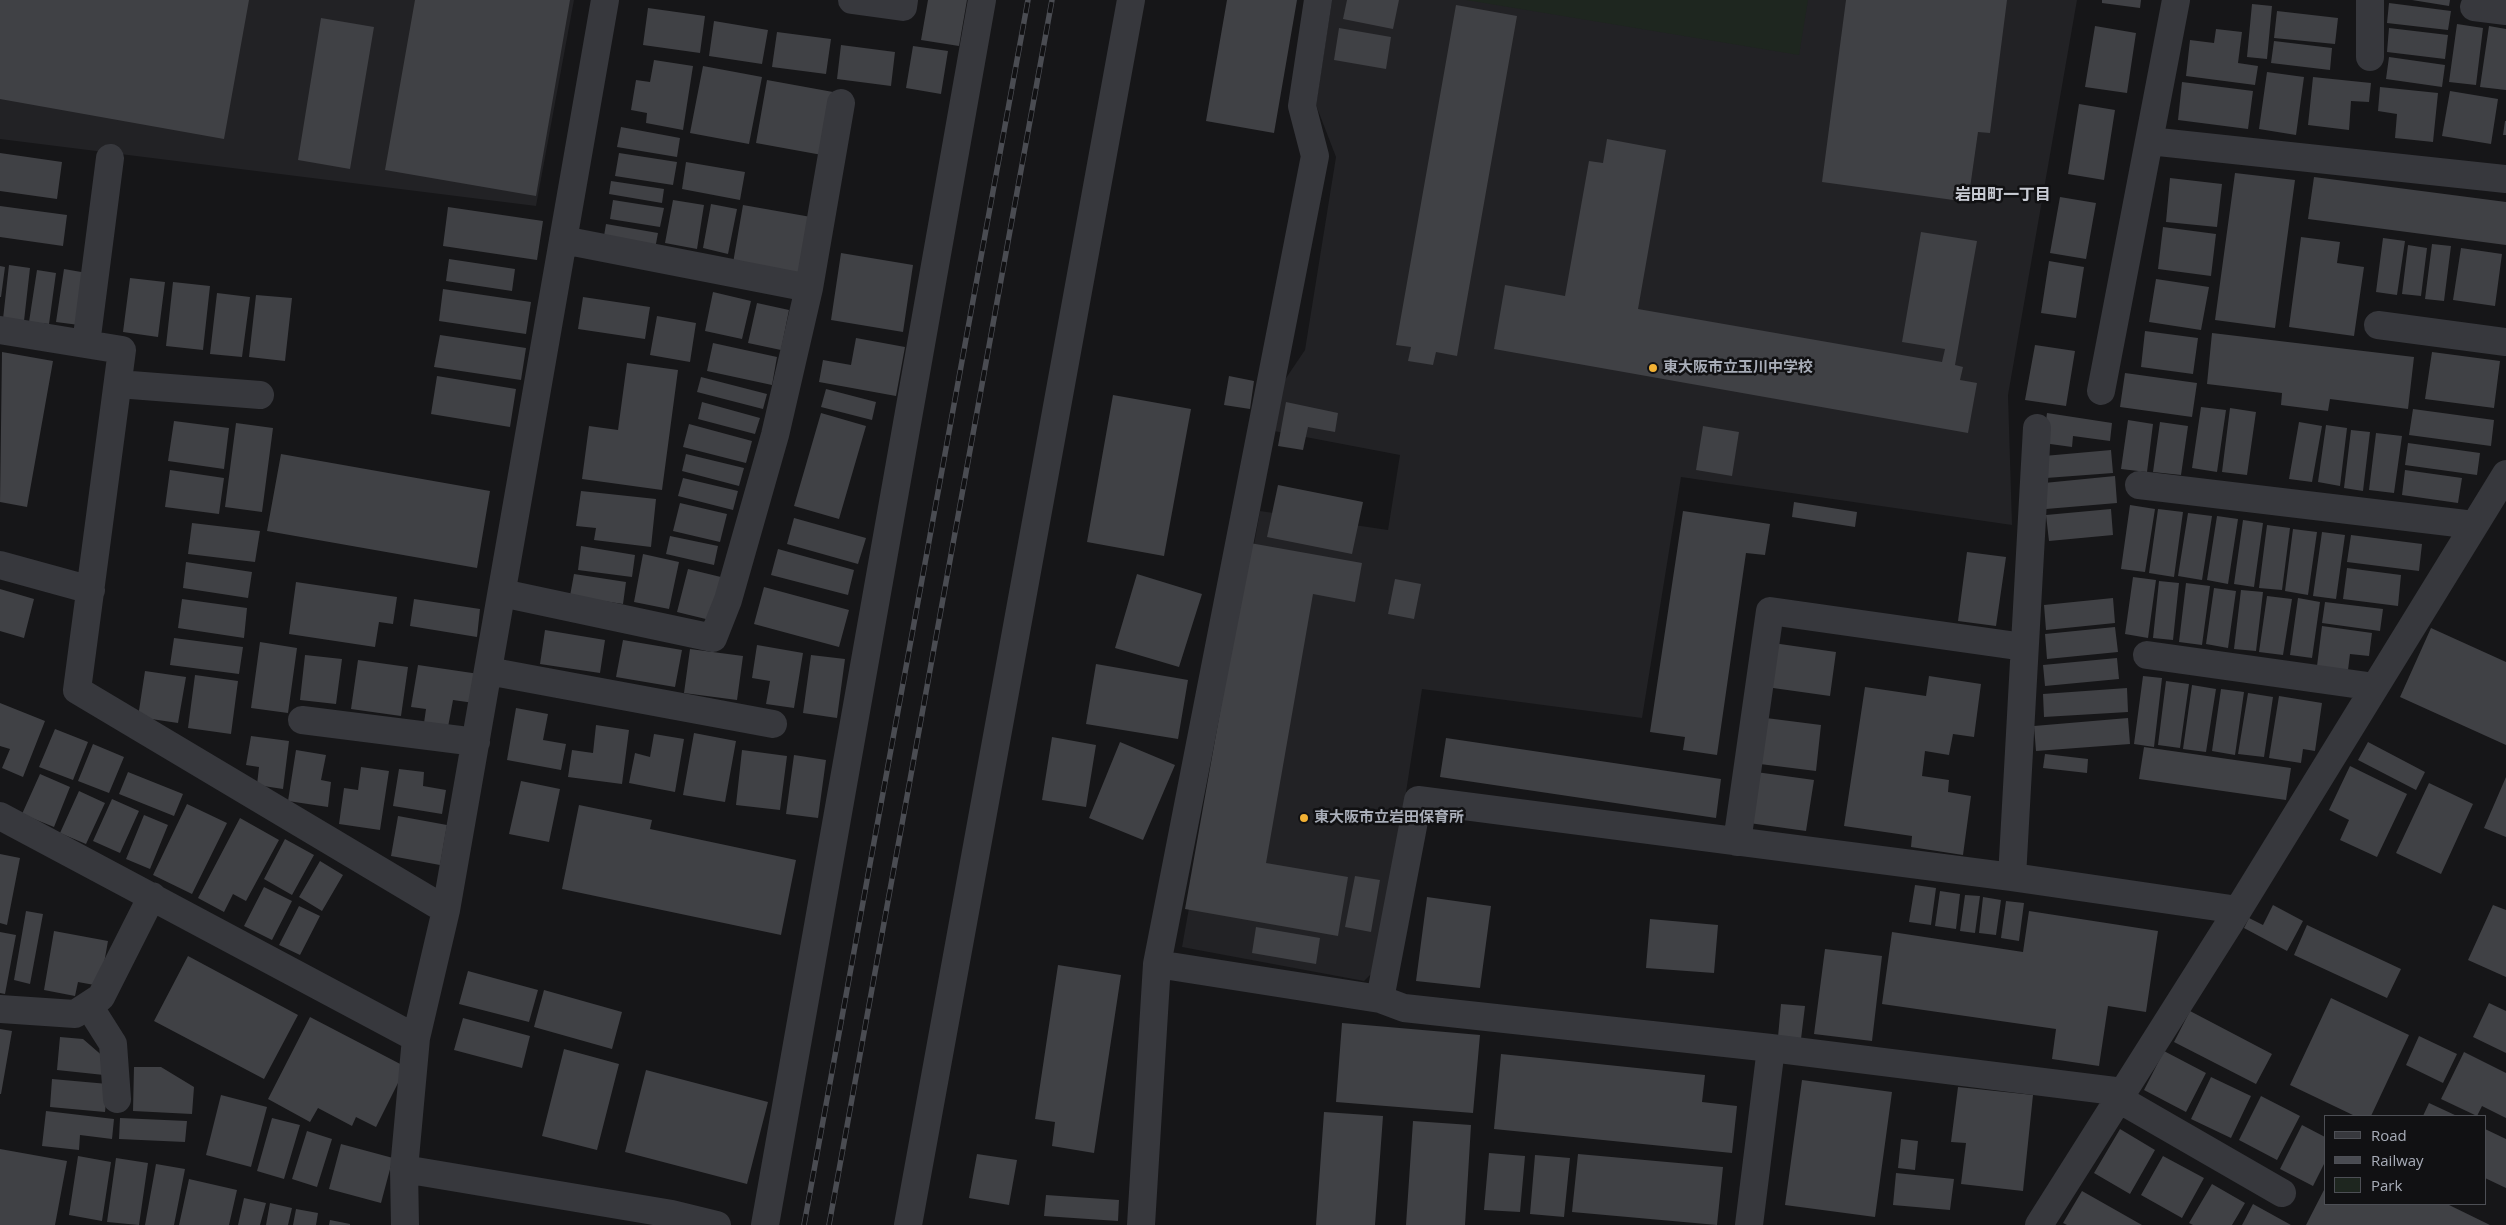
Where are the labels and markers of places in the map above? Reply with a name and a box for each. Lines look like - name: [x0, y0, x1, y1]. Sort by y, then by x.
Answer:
- place label: 東大阪市立玉川中学校: [1663, 359, 1813, 377]
- marker: 東大阪市立玉川中学校: [1647, 362, 1659, 374]
- place label: 東大阪市立岩田保育所: [1314, 809, 1464, 827]
- marker: 東大阪市立岩田保育所: [1298, 812, 1310, 824]

